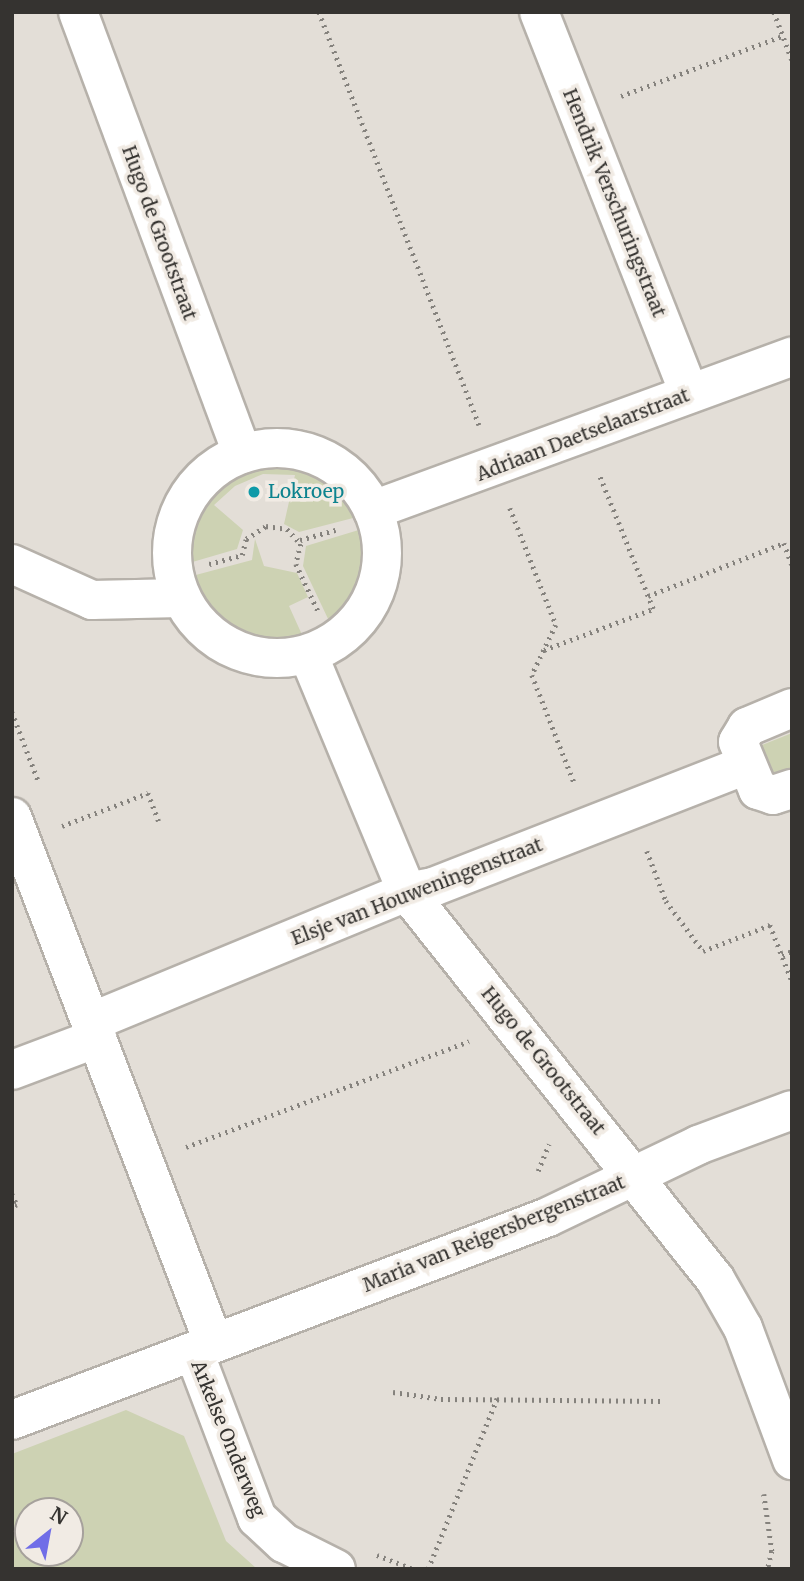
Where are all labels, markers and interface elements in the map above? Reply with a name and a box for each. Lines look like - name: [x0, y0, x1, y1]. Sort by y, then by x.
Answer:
- street label: Hendrik Verschuringstraat: [558, 86, 670, 320]
- street label: Hugo de Grootstraat: [117, 143, 201, 323]
- street label: Adriaan Daetselaarstraat: [473, 384, 693, 486]
- place label: Lokroep: [268, 481, 344, 503]
- marker: Lokroep: [246, 484, 262, 500]
- street label: Elsje van Houweningenstraat: [288, 834, 546, 950]
- street label: Hugo de Grootstraat: [476, 982, 610, 1140]
- street label: Maria van Reigersbergenstraat: [360, 1171, 628, 1297]
- street label: Arkelse Onderweg: [186, 1357, 270, 1521]
- north arrow: [14, 1497, 84, 1567]
- text: N: [46, 1502, 71, 1530]

